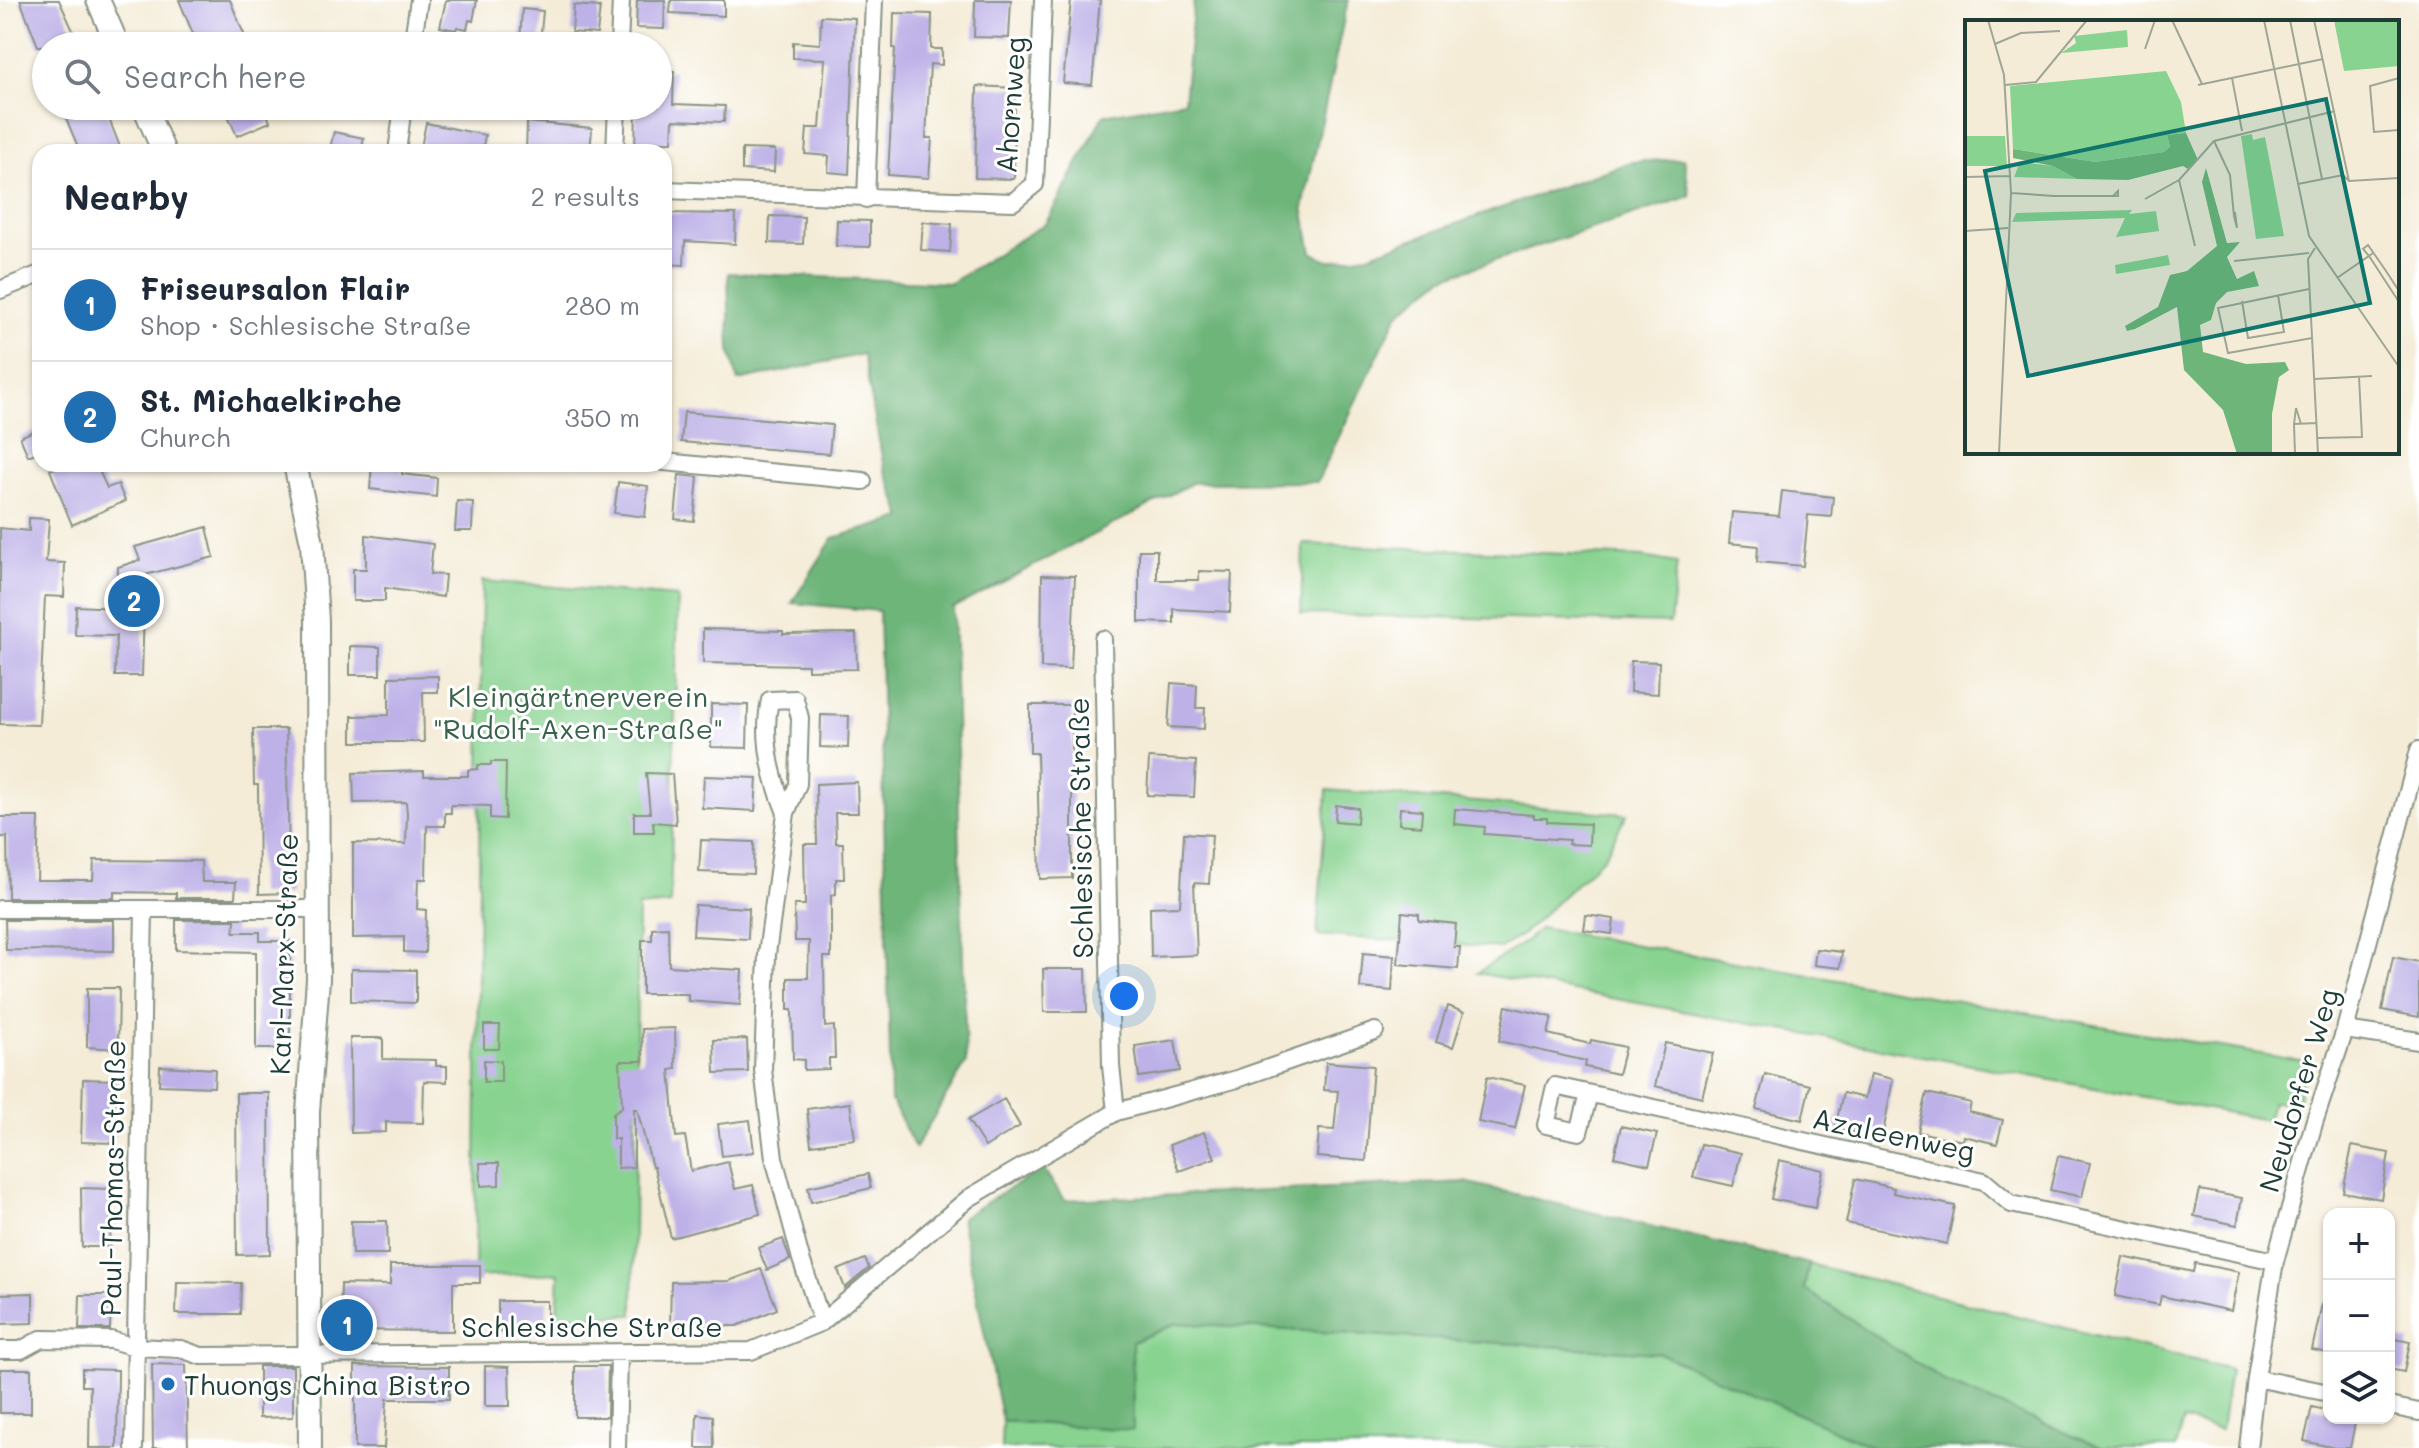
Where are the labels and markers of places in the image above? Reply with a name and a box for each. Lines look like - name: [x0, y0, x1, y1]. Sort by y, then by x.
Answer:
- pin: 2: [108, 571, 160, 631]
- pin: 1: [321, 1295, 373, 1355]
- place label: Thuongs China Bistro: [184, 1366, 470, 1402]
- marker: Thuongs China Bistro: [159, 1375, 177, 1393]

